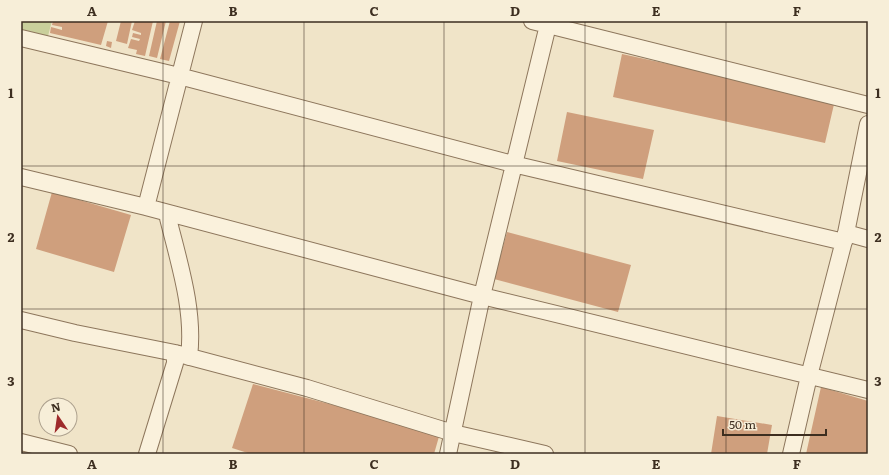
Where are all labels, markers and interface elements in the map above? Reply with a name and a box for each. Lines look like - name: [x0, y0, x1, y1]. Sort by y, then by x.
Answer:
- text: A: [87, 1, 97, 20]
- text: B: [229, 1, 238, 20]
- text: C: [369, 1, 379, 20]
- text: D: [510, 1, 520, 20]
- text: E: [652, 1, 661, 20]
- text: F: [793, 1, 801, 20]
- text: 1: [8, 83, 14, 102]
- text: 1: [875, 83, 881, 102]
- text: 2: [8, 227, 15, 246]
- text: 2: [875, 227, 882, 246]
- text: 3: [7, 371, 15, 390]
- text: 3: [874, 371, 882, 390]
- north arrow: [38, 397, 78, 437]
- text: N: [49, 397, 62, 415]
- scale bar: [723, 411, 826, 437]
- text: 50 m: [729, 415, 756, 433]
- text: A: [87, 454, 97, 473]
- text: B: [229, 454, 238, 473]
- text: C: [369, 454, 379, 473]
- text: D: [510, 454, 520, 473]
- text: E: [652, 454, 661, 473]
- text: F: [793, 454, 801, 473]

